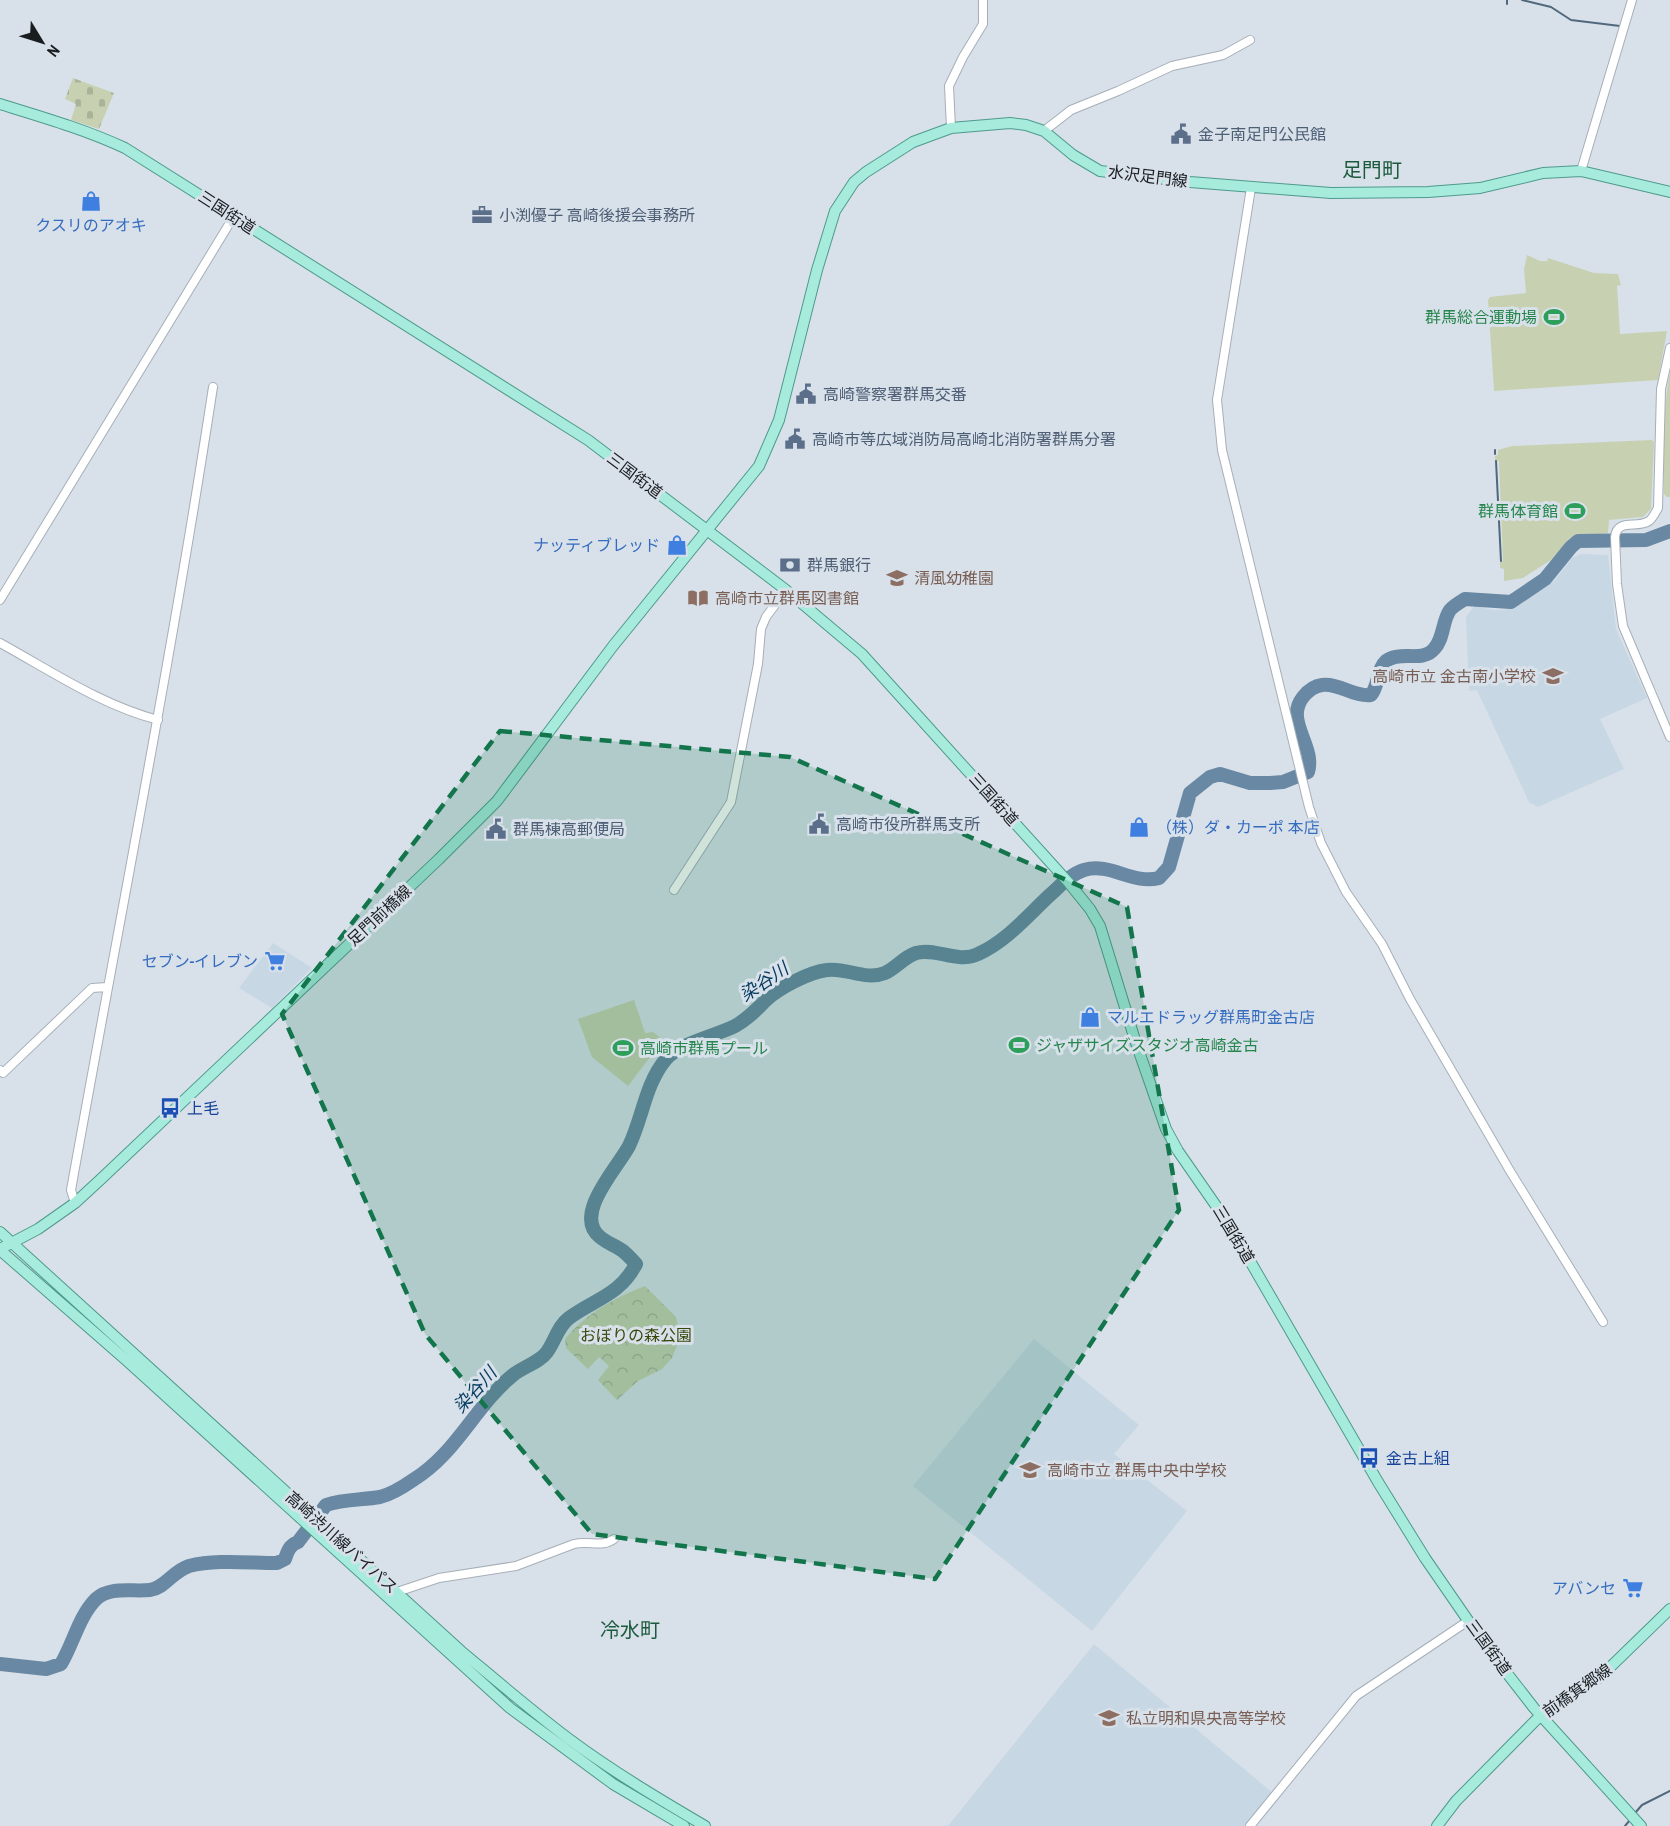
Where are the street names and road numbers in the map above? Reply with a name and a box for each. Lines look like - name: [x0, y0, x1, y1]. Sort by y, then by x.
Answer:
- street label: 水沢足門線: [1107, 160, 1189, 192]
- street label: 三国街道: [194, 185, 260, 239]
- street label: 三国街道: [603, 447, 667, 503]
- street label: 三国街道: [964, 768, 1024, 830]
- street label: 足門前橋線: [342, 880, 416, 950]
- street label: 三国街道: [1208, 1201, 1260, 1267]
- street label: 高崎渋川線バイパス: [281, 1486, 403, 1598]
- street label: 三国街道: [1461, 1615, 1517, 1679]
- street label: 前橋箕郷線: [1538, 1658, 1616, 1722]

